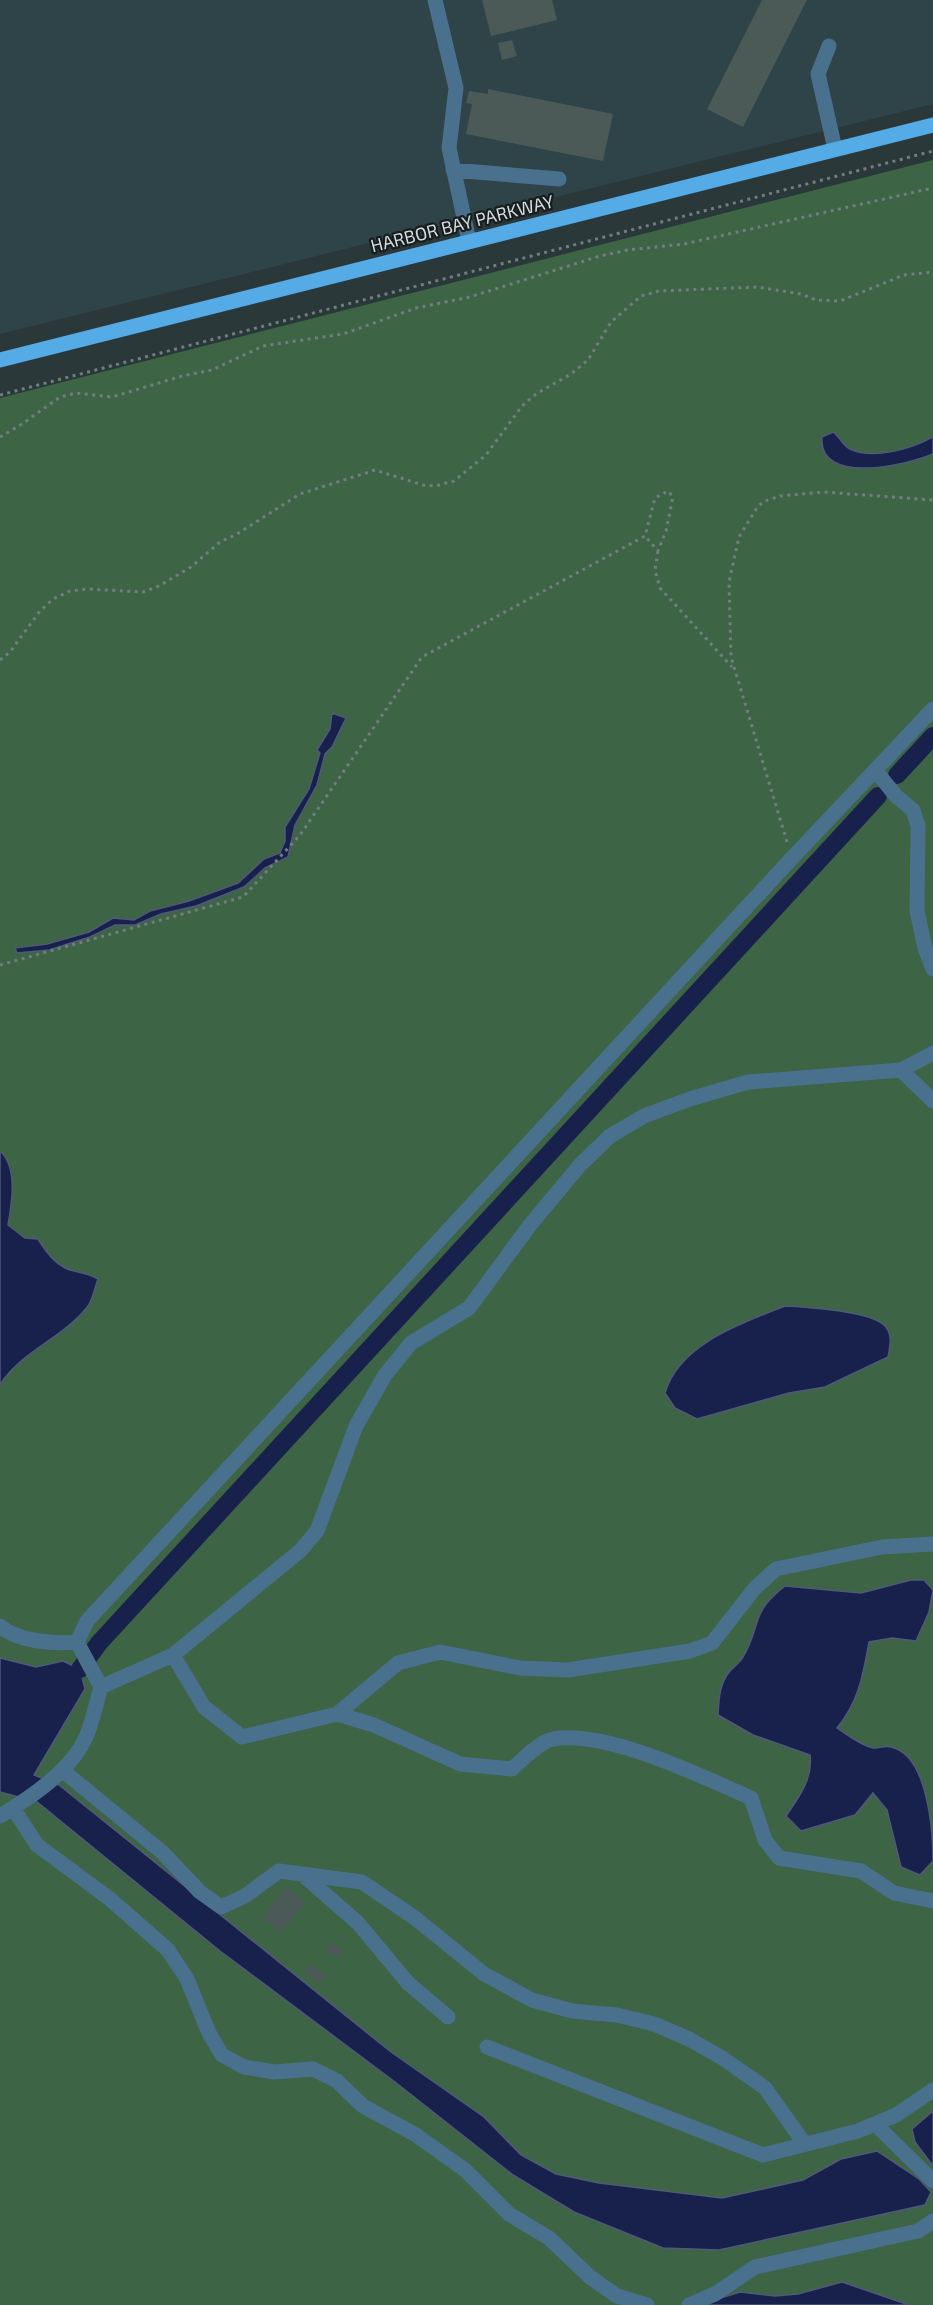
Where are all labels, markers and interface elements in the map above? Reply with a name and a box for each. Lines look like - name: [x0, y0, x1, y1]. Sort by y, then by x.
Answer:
- street label: HARBOR BAY PARKWAY: [368, 189, 557, 256]

